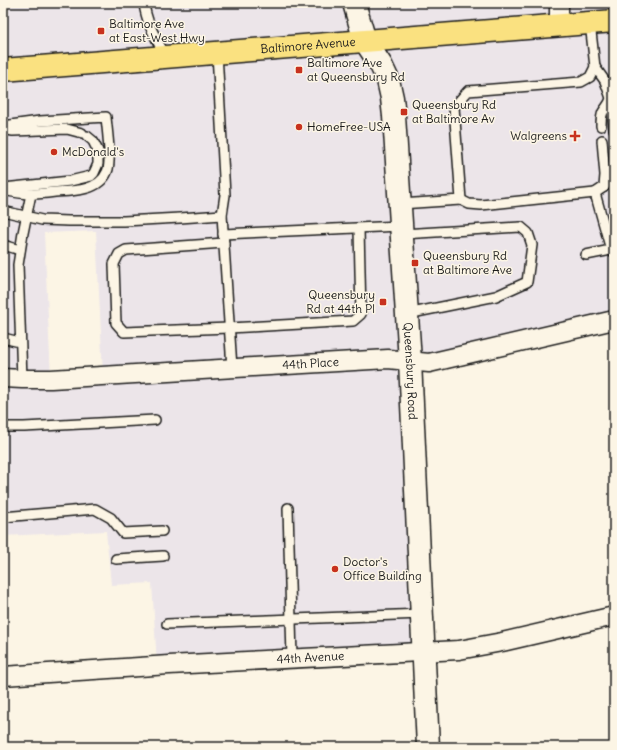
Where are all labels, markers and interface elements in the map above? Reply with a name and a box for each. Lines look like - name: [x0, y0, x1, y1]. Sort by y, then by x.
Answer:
- place label: Baltimore Ave at East-West Hwy: [109, 16, 205, 45]
- marker: Baltimore Ave at East-West Hwy: [96, 26, 106, 36]
- street label: Baltimore Avenue: [260, 34, 356, 56]
- place label: Baltimore Ave at Queensbury Rd: [307, 55, 405, 84]
- marker: Baltimore Ave at Queensbury Rd: [294, 65, 304, 75]
- place label: Queensbury Rd at Baltimore Av: [412, 97, 496, 126]
- marker: Queensbury Rd at Baltimore Av: [399, 107, 409, 117]
- place label: HomeFree-USA: [307, 119, 391, 134]
- marker: HomeFree-USA: [294, 122, 304, 132]
- place label: Walgreens: [510, 128, 567, 143]
- marker: Walgreens: [570, 131, 580, 141]
- place label: McDonald's: [62, 144, 124, 159]
- marker: McDonald's: [49, 147, 59, 157]
- place label: Queensbury Rd at Baltimore Ave: [423, 248, 512, 277]
- marker: Queensbury Rd at Baltimore Ave: [410, 258, 420, 268]
- place label: Queensbury Rd at 44th Pl: [306, 287, 375, 316]
- marker: Queensbury Rd at 44th Pl: [378, 297, 388, 307]
- street label: Queensbury Road: [400, 322, 421, 420]
- street label: 44th Place: [282, 354, 339, 372]
- place label: Doctor's Office Building: [343, 554, 422, 583]
- marker: Doctor's Office Building: [330, 564, 340, 574]
- street label: 44th Avenue: [276, 648, 345, 666]

